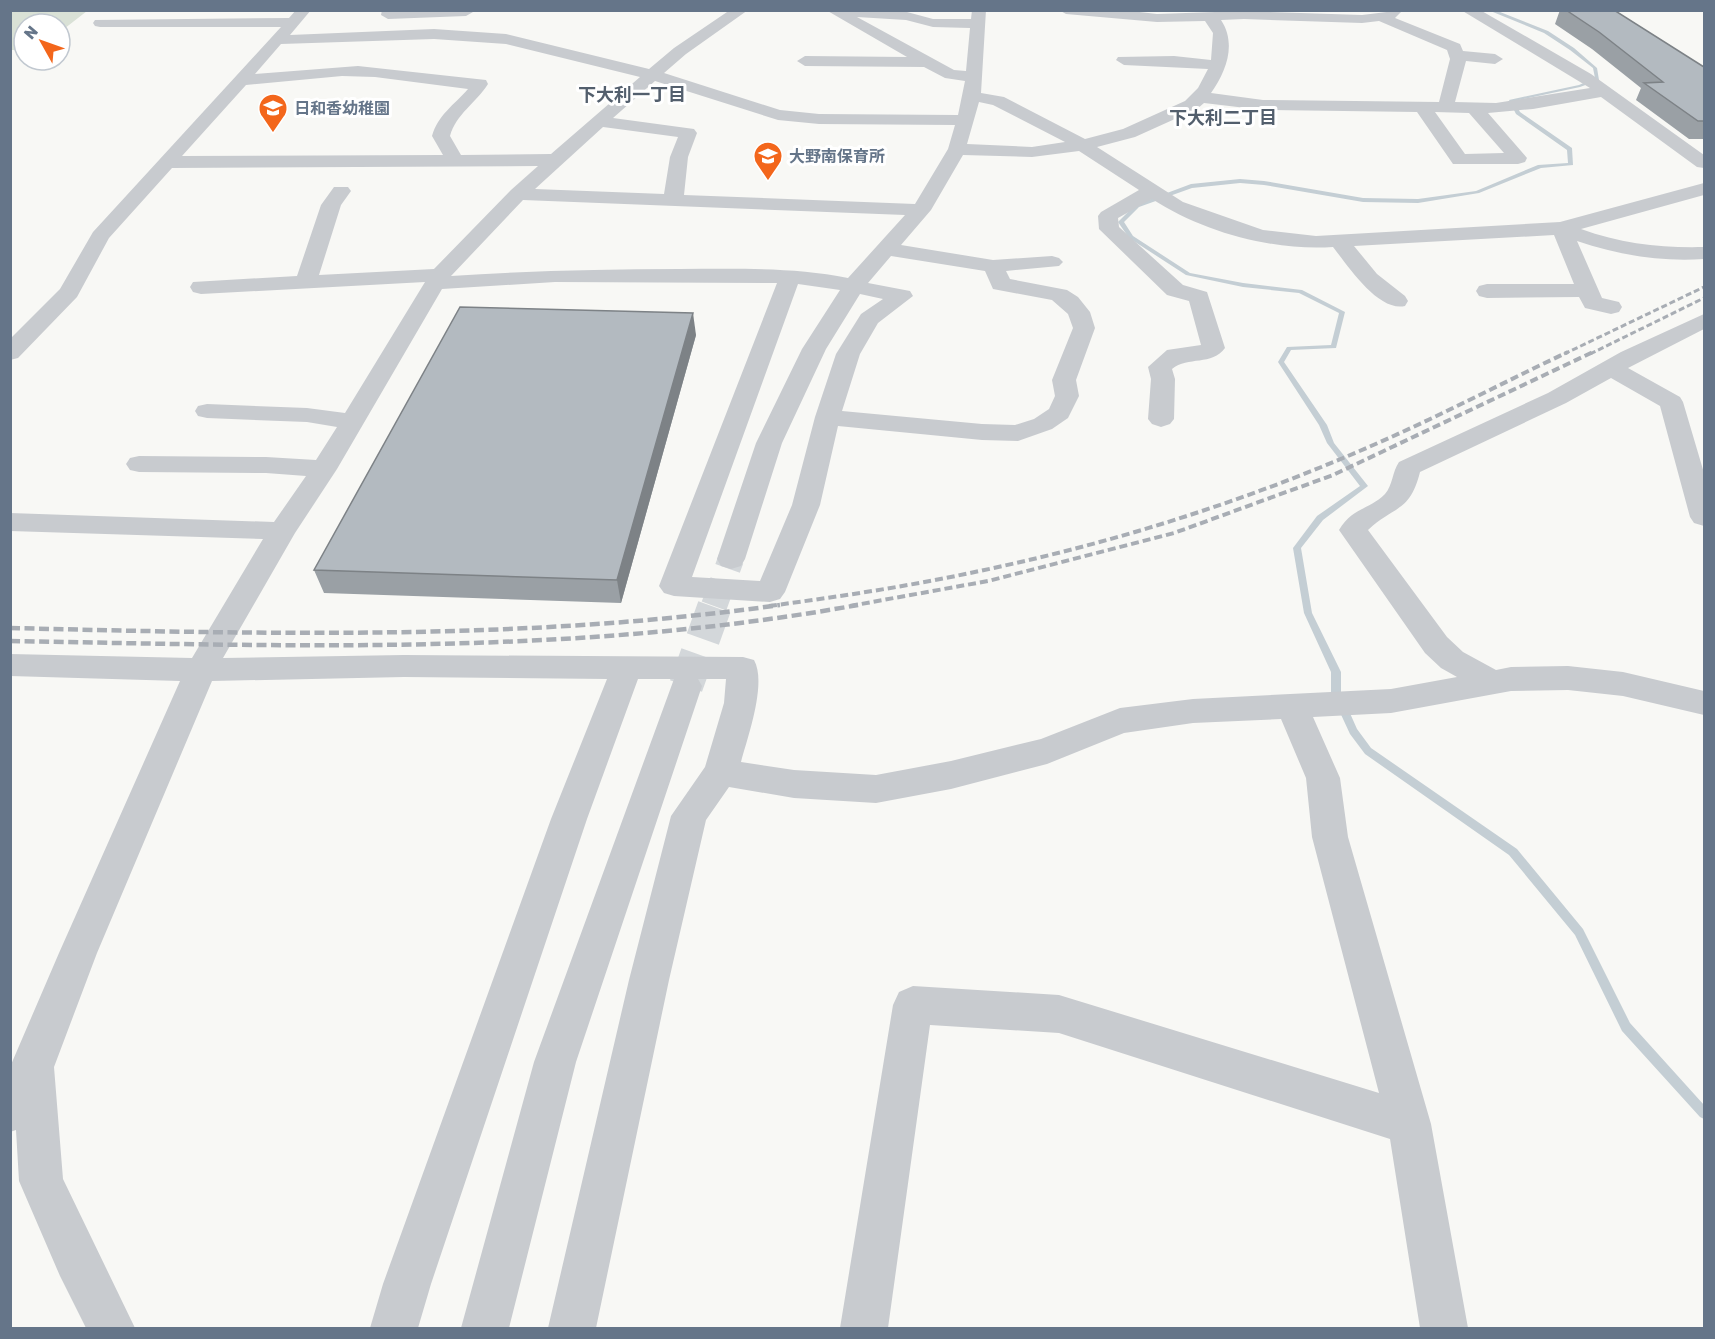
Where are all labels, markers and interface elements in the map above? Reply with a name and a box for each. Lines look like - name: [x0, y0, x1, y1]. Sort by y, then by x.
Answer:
- north arrow: [12, 12, 72, 72]
- text: N: [20, 22, 42, 43]
- district label: 下大利一丁目: [578, 84, 686, 106]
- school or university icon: 日和香幼稚園: [257, 92, 289, 134]
- place label: 日和香幼稚園: [294, 99, 390, 118]
- district label: 下大利二丁目: [1169, 107, 1277, 129]
- school or university icon: 大野南保育所: [752, 140, 784, 182]
- place label: 大野南保育所: [789, 147, 885, 166]

